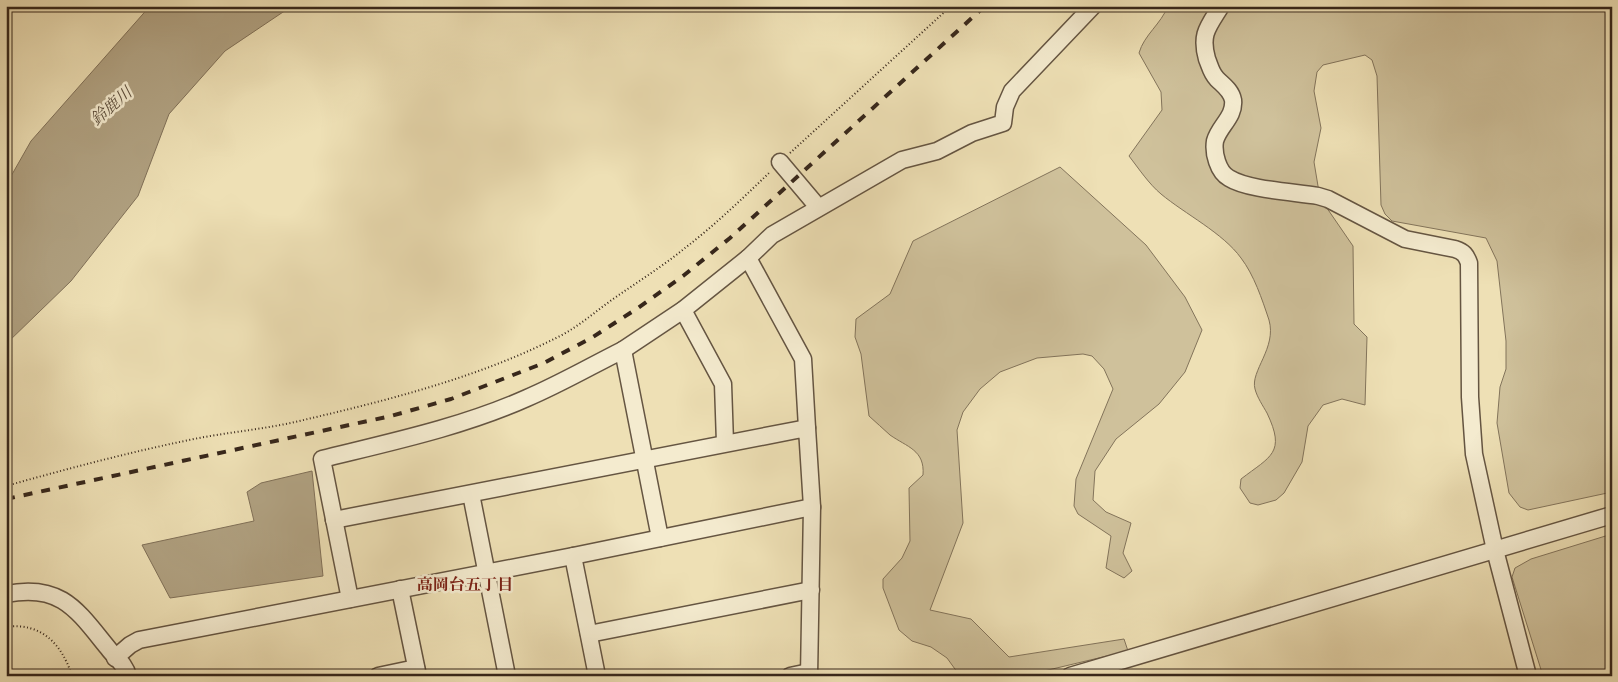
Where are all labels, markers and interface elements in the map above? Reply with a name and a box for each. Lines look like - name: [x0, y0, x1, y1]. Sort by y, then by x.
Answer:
- water label: 鈴鹿川: [87, 82, 139, 131]
- district label: 高岡台五丁目: [417, 575, 513, 597]

